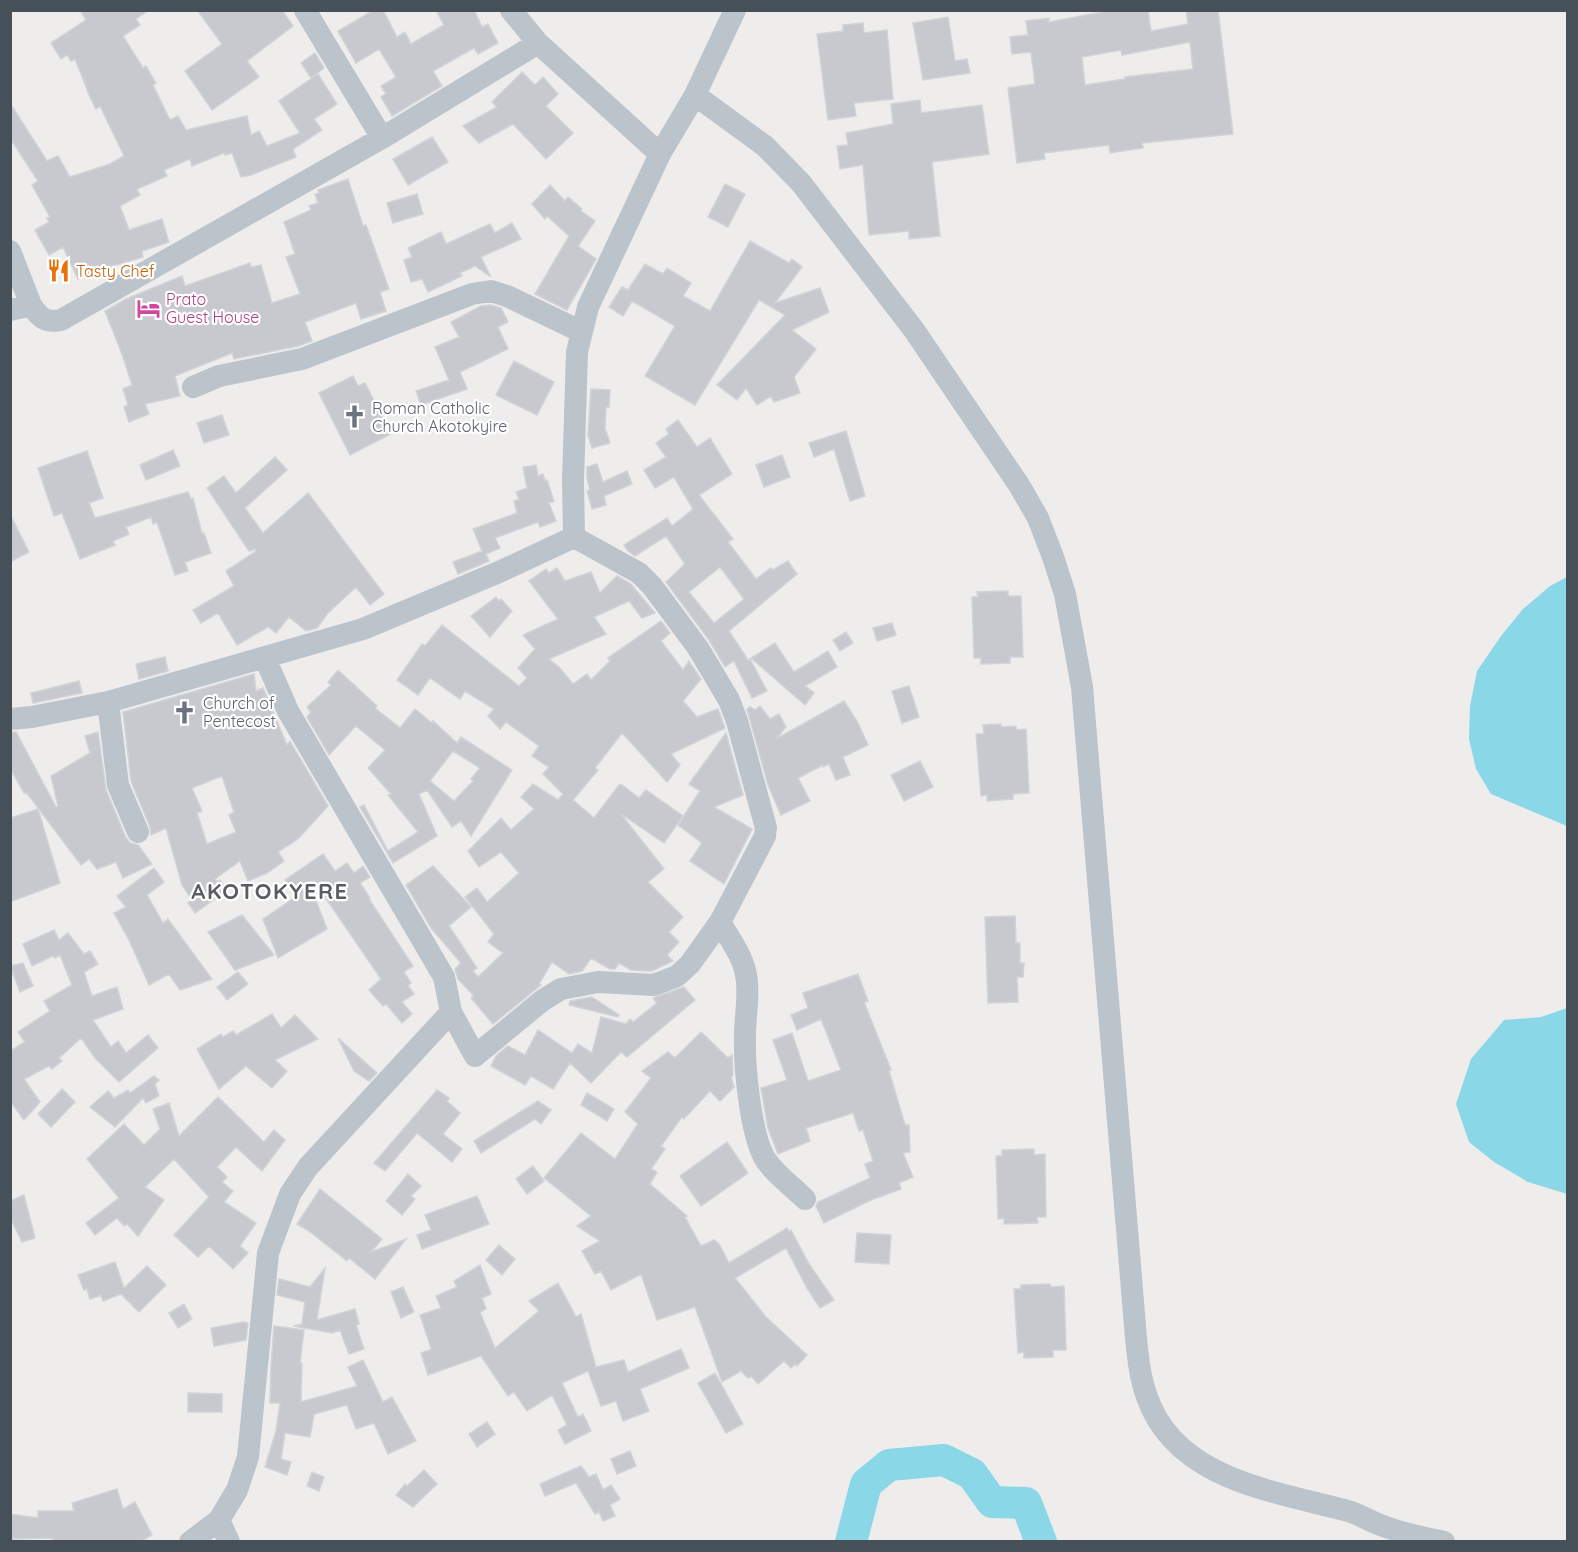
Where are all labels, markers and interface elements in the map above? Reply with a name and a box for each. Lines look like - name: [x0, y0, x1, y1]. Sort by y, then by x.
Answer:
- restaurant icon: Tasty Chef: [45, 258, 71, 284]
- place label: Tasty Chef: [76, 261, 155, 281]
- place label: Prato Guest House: [166, 289, 259, 327]
- hotel icon: Prato Guest House: [135, 295, 161, 321]
- place label: Roman Catholic Church Akotokyire: [372, 398, 507, 436]
- church icon: Roman Catholic Church Akotokyire: [341, 404, 367, 430]
- place label: Church of Pentecost: [203, 693, 276, 731]
- church icon: Church of Pentecost: [172, 699, 198, 725]
- district label: AKOTOKYERE: [191, 877, 349, 905]

